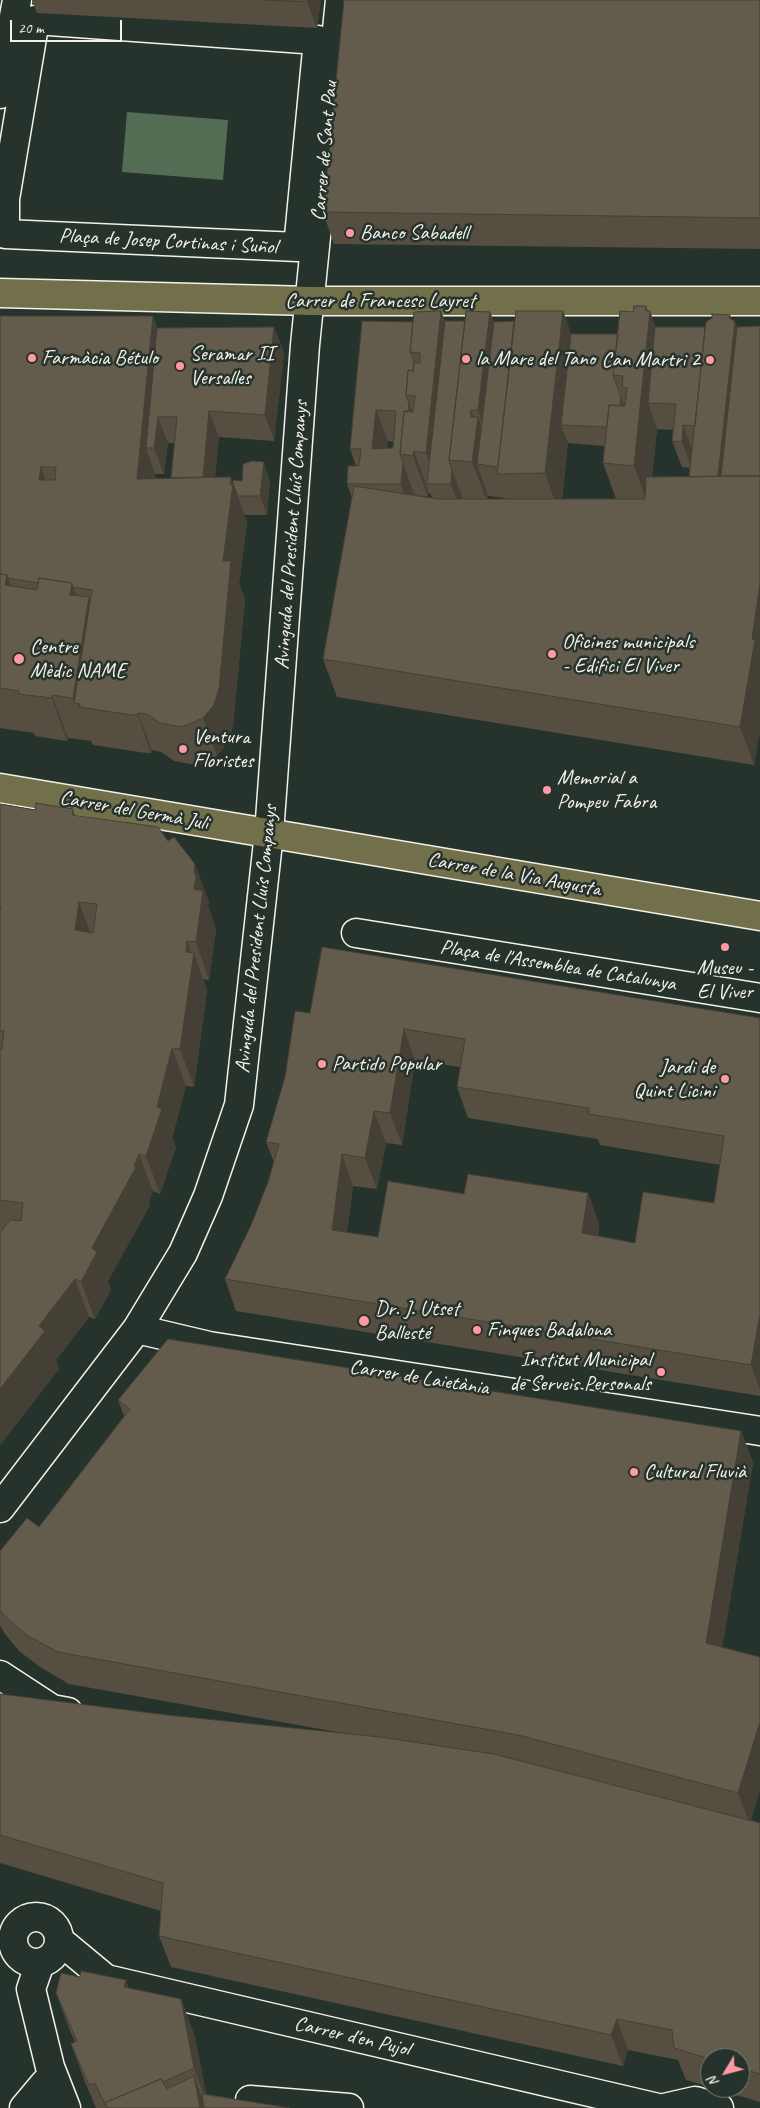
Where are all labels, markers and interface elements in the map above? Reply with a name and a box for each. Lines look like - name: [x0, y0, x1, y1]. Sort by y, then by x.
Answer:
- scale bar: [12, 10, 125, 42]
- text: 20 m: [18, 19, 44, 38]
- street label: Carrer de Sant Pau: [306, 80, 344, 222]
- place label: Banco Sabadell: [360, 220, 468, 246]
- street label: Plaça de Josep Cortinas i Suñol: [58, 224, 278, 260]
- marker: Banco Sabadell: [344, 227, 356, 239]
- street label: Carrer de Francesc Layret: [285, 288, 475, 314]
- place label: Seramar II Versalles: [190, 341, 274, 391]
- place label: Farmàcia Bétulo: [42, 345, 158, 371]
- place label: la Mare del Tano: [476, 346, 595, 372]
- place label: Can Martri 2: [602, 347, 700, 373]
- marker: Farmàcia Bétulo: [26, 352, 38, 364]
- marker: la Mare del Tano: [460, 353, 472, 365]
- marker: Can Martri 2: [704, 354, 716, 366]
- marker: Seramar II Versalles: [174, 360, 186, 372]
- street label: Avinguda del President Lluís Companys: [270, 400, 314, 670]
- place label: Oficines municipals - Edifici El Viver: [562, 629, 694, 679]
- place label: Centre Mèdic NAME: [30, 634, 126, 684]
- marker: Oficines municipals - Edifici El Viver: [546, 648, 558, 660]
- marker: Centre Mèdic NAME: [12, 652, 26, 666]
- place label: Ventura Floristes: [193, 724, 254, 774]
- marker: Ventura Floristes: [177, 743, 189, 755]
- place label: Memorial a Pompeu Fabra: [557, 765, 656, 815]
- marker: Memorial a Pompeu Fabra: [541, 784, 553, 796]
- street label: Carrer del Germà Juli: [58, 786, 210, 836]
- street label: Avinguda del President Lluís Companys: [230, 804, 284, 1074]
- street label: Carrer de la Via Augusta: [425, 847, 603, 903]
- street label: Plaça de l'Assemblea de Catalunya: [438, 935, 678, 997]
- marker: Museu - El Viver: [719, 941, 731, 953]
- place label: Museu - El Viver: [697, 955, 753, 1005]
- place label: Partido Popular: [332, 1051, 441, 1077]
- place label: Jardi de Quint Licini: [633, 1054, 715, 1104]
- marker: Partido Popular: [316, 1058, 328, 1070]
- marker: Jardi de Quint Licini: [719, 1073, 731, 1085]
- place label: Dr. J. Utset Ballesté: [375, 1296, 459, 1346]
- marker: Dr. J. Utset Ballesté: [357, 1314, 371, 1328]
- place label: Finques Badalona: [487, 1317, 611, 1343]
- marker: Finques Badalona: [471, 1324, 483, 1336]
- place label: Institut Municipal de Serveis Personals: [510, 1347, 651, 1397]
- street label: Carrer de Laietània: [348, 1355, 490, 1401]
- marker: Institut Municipal de Serveis Personals: [655, 1366, 667, 1378]
- place label: Cultural Fluvià: [644, 1459, 746, 1485]
- marker: Cultural Fluvià: [628, 1466, 640, 1478]
- street label: Carrer d'en Pujol: [292, 2011, 412, 2063]
- north arrow: [700, 2048, 750, 2098]
- text: N: [704, 2073, 723, 2090]

